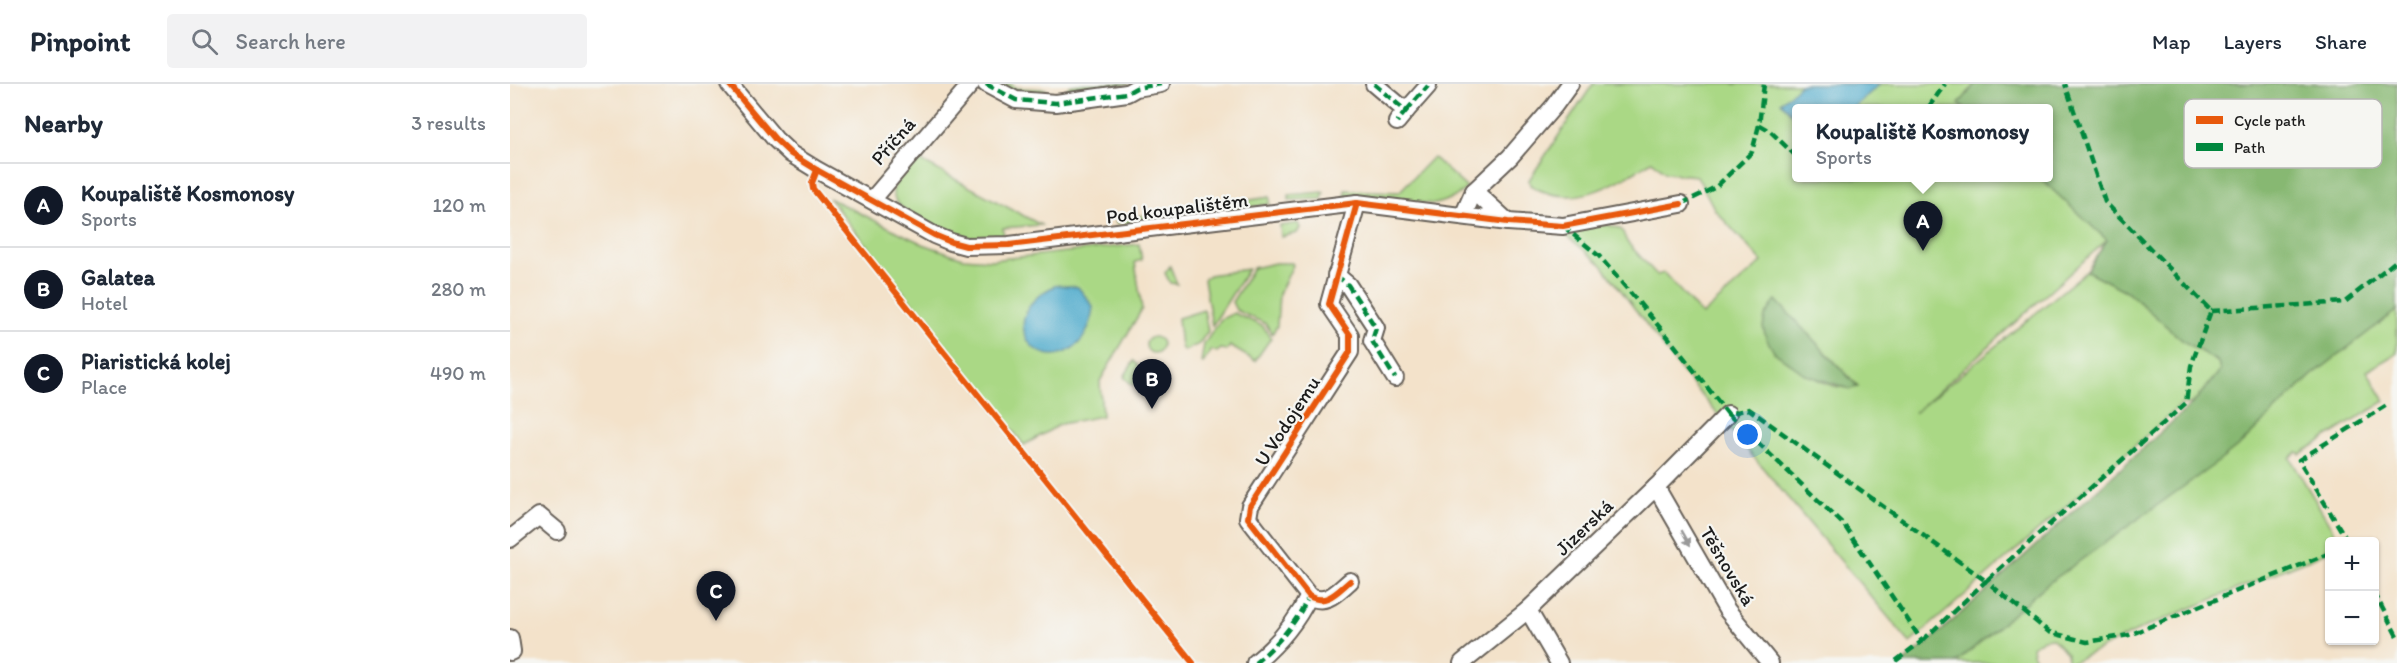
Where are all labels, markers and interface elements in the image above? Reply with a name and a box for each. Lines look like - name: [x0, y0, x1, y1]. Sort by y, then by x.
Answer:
- search box: [167, 14, 587, 68]
- text: Pinpoint: [30, 24, 131, 58]
- icon: search: [188, 25, 221, 58]
- text: Search here: [236, 28, 346, 55]
- text: Map: [2152, 29, 2191, 54]
- text: Layers: [2224, 29, 2282, 54]
- text: Share: [2315, 29, 2367, 54]
- legend: [2184, 99, 2382, 168]
- popup: [1792, 104, 2053, 182]
- text: Nearby: [24, 107, 103, 139]
- text: 3 results: [411, 111, 486, 135]
- text: Cycle path: [2234, 111, 2306, 130]
- street label: Příčná: [866, 112, 921, 170]
- text: Koupaliště Kosmonosy: [1816, 118, 2029, 145]
- text: Path: [2234, 138, 2265, 157]
- text: Sports: [1816, 145, 1872, 169]
- text: Koupaliště Kosmonosy: [81, 180, 294, 207]
- street label: Pod koupalištěm: [1105, 187, 1249, 229]
- text: A: [37, 193, 50, 217]
- text: 120 m: [433, 193, 486, 217]
- pin: A: [1904, 202, 1942, 251]
- text: Sports: [81, 207, 137, 231]
- text: Galatea: [81, 264, 155, 291]
- text: B: [37, 277, 50, 301]
- text: 280 m: [431, 277, 486, 301]
- text: Hotel: [81, 291, 128, 315]
- text: Piaristická kolej: [81, 348, 231, 375]
- pin: B: [1132, 360, 1172, 409]
- text: C: [37, 361, 50, 385]
- text: 490 m: [430, 361, 486, 385]
- street label: U Vodojemu: [1249, 371, 1325, 471]
- text: Place: [81, 375, 127, 399]
- your location: [1733, 420, 1762, 449]
- street label: Jizerská: [1550, 493, 1618, 560]
- street label: Těšnovská: [1695, 522, 1761, 610]
- one-way arrow: [1680, 530, 1691, 546]
- map controls: [2325, 537, 2379, 645]
- button: +: [2325, 537, 2379, 591]
- pin: C: [696, 572, 736, 621]
- button: −: [2325, 591, 2379, 645]

